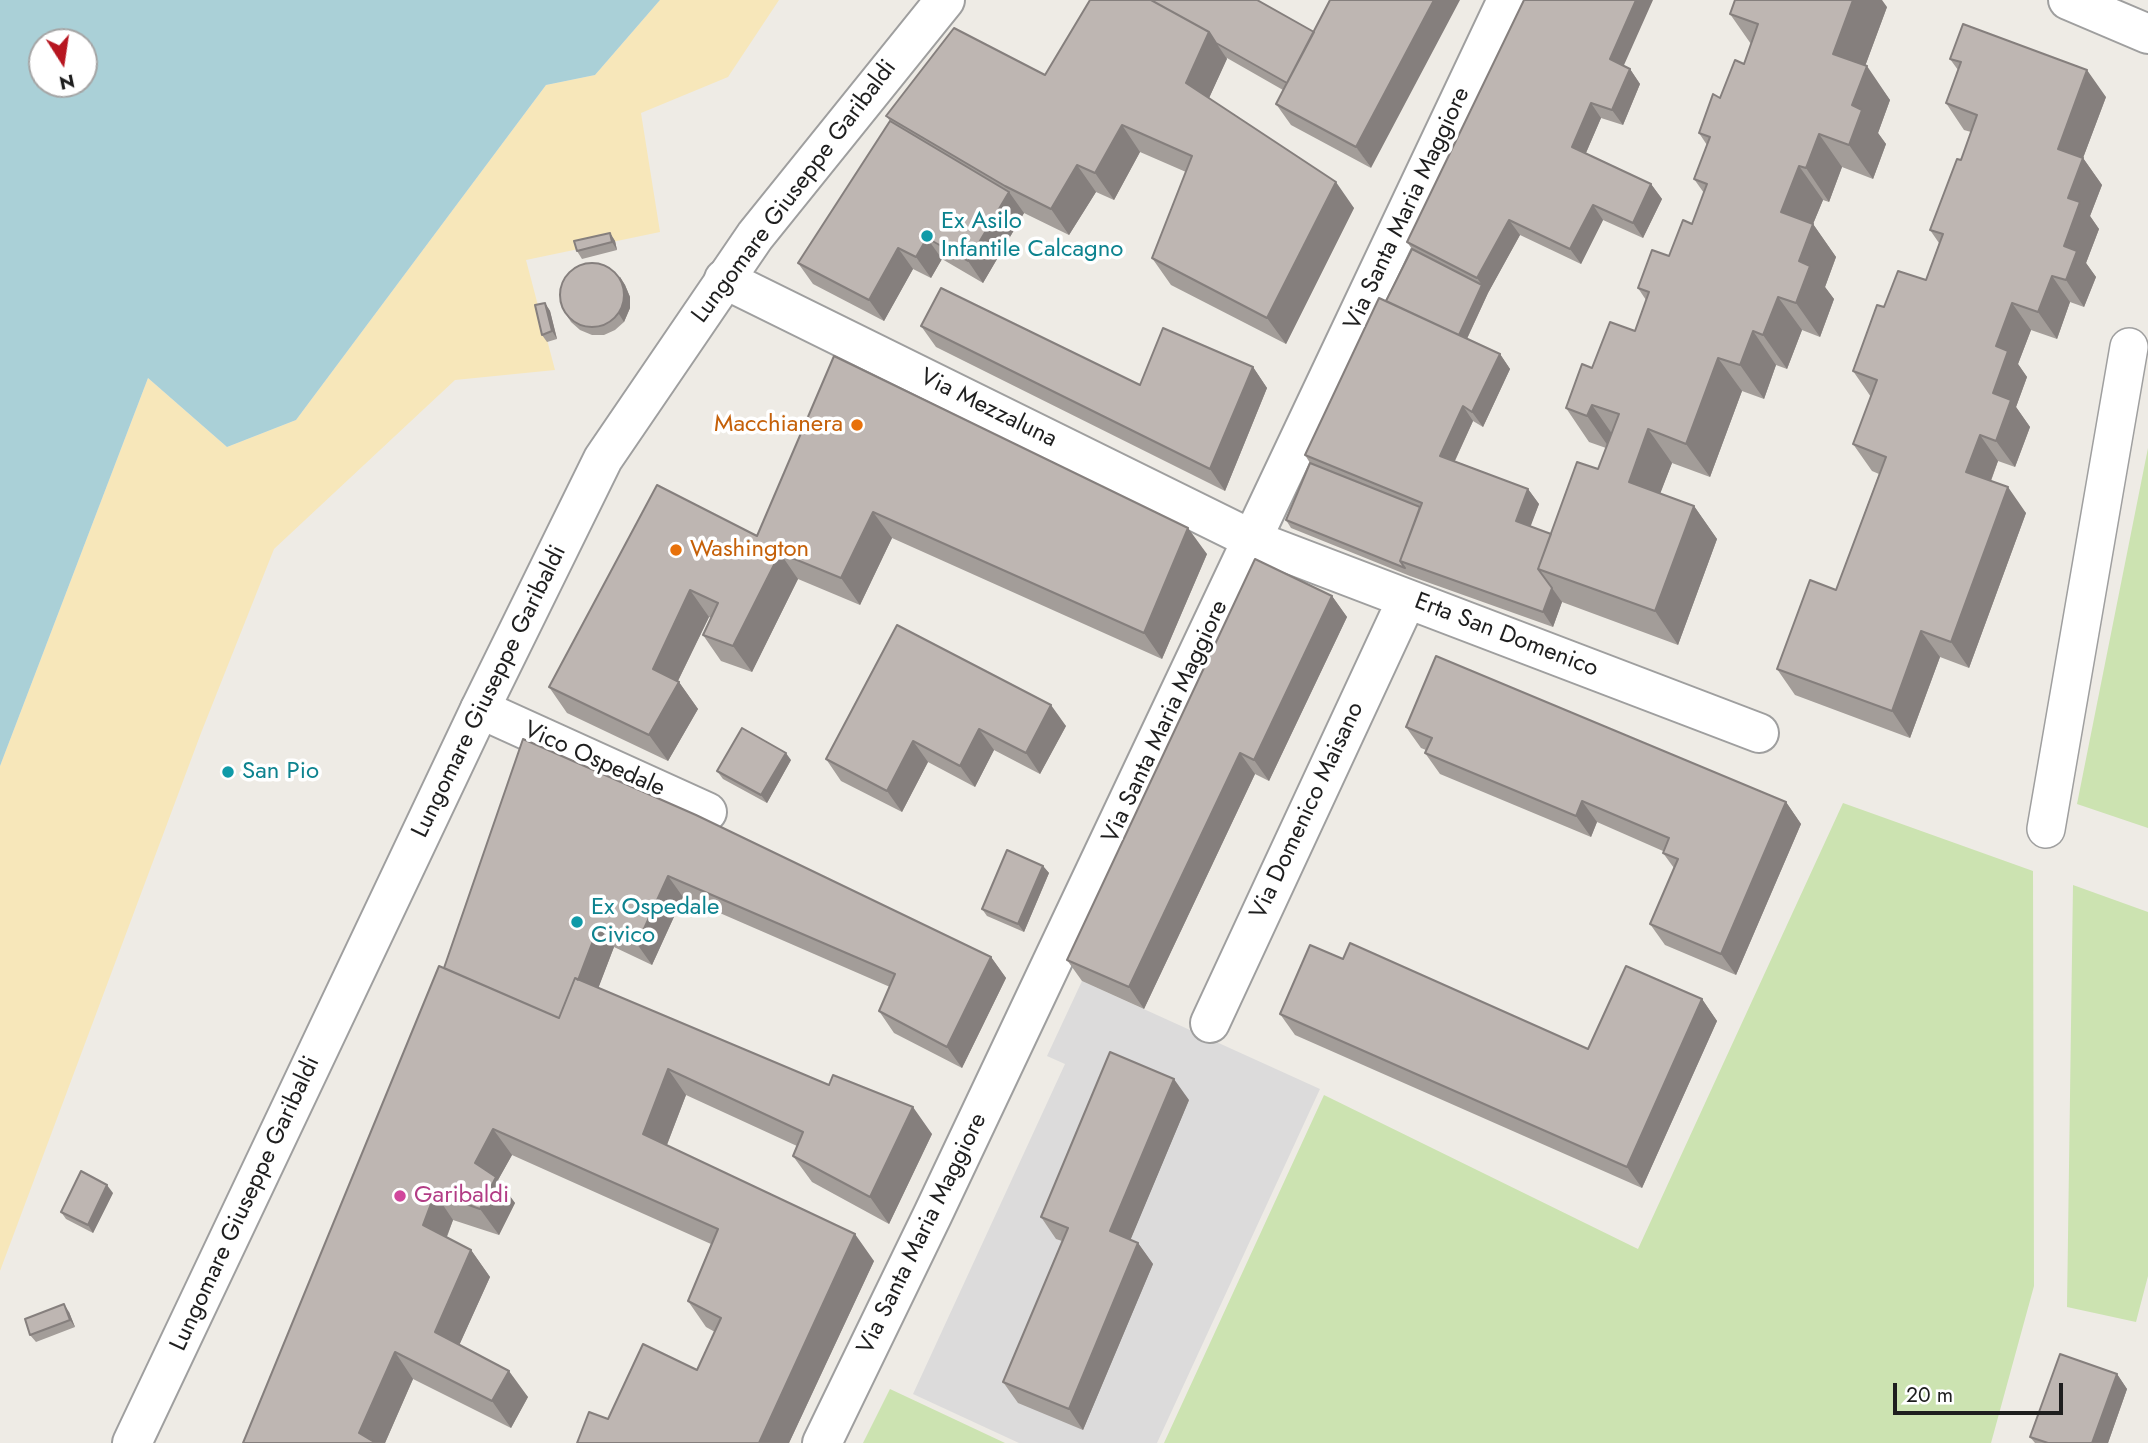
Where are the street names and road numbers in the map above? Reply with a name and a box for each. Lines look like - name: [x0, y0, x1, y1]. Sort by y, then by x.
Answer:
- street label: Lungomare Giuseppe Garibaldi: [687, 55, 903, 329]
- street label: Via Santa Maria Maggiore: [1339, 83, 1477, 335]
- street label: Via Mezzaluna: [915, 363, 1061, 455]
- street label: Lungomare Giuseppe Garibaldi: [407, 541, 573, 843]
- street label: Erta San Domenico: [1410, 588, 1602, 684]
- street label: Via Santa Maria Maggiore: [1097, 596, 1235, 848]
- street label: Via Domenico Maisano: [1245, 698, 1371, 924]
- street label: Vico Ospedale: [519, 716, 669, 804]
- street label: Lungomare Giuseppe Garibaldi: [165, 1052, 327, 1356]
- street label: Via Santa Maria Maggiore: [852, 1109, 994, 1359]

